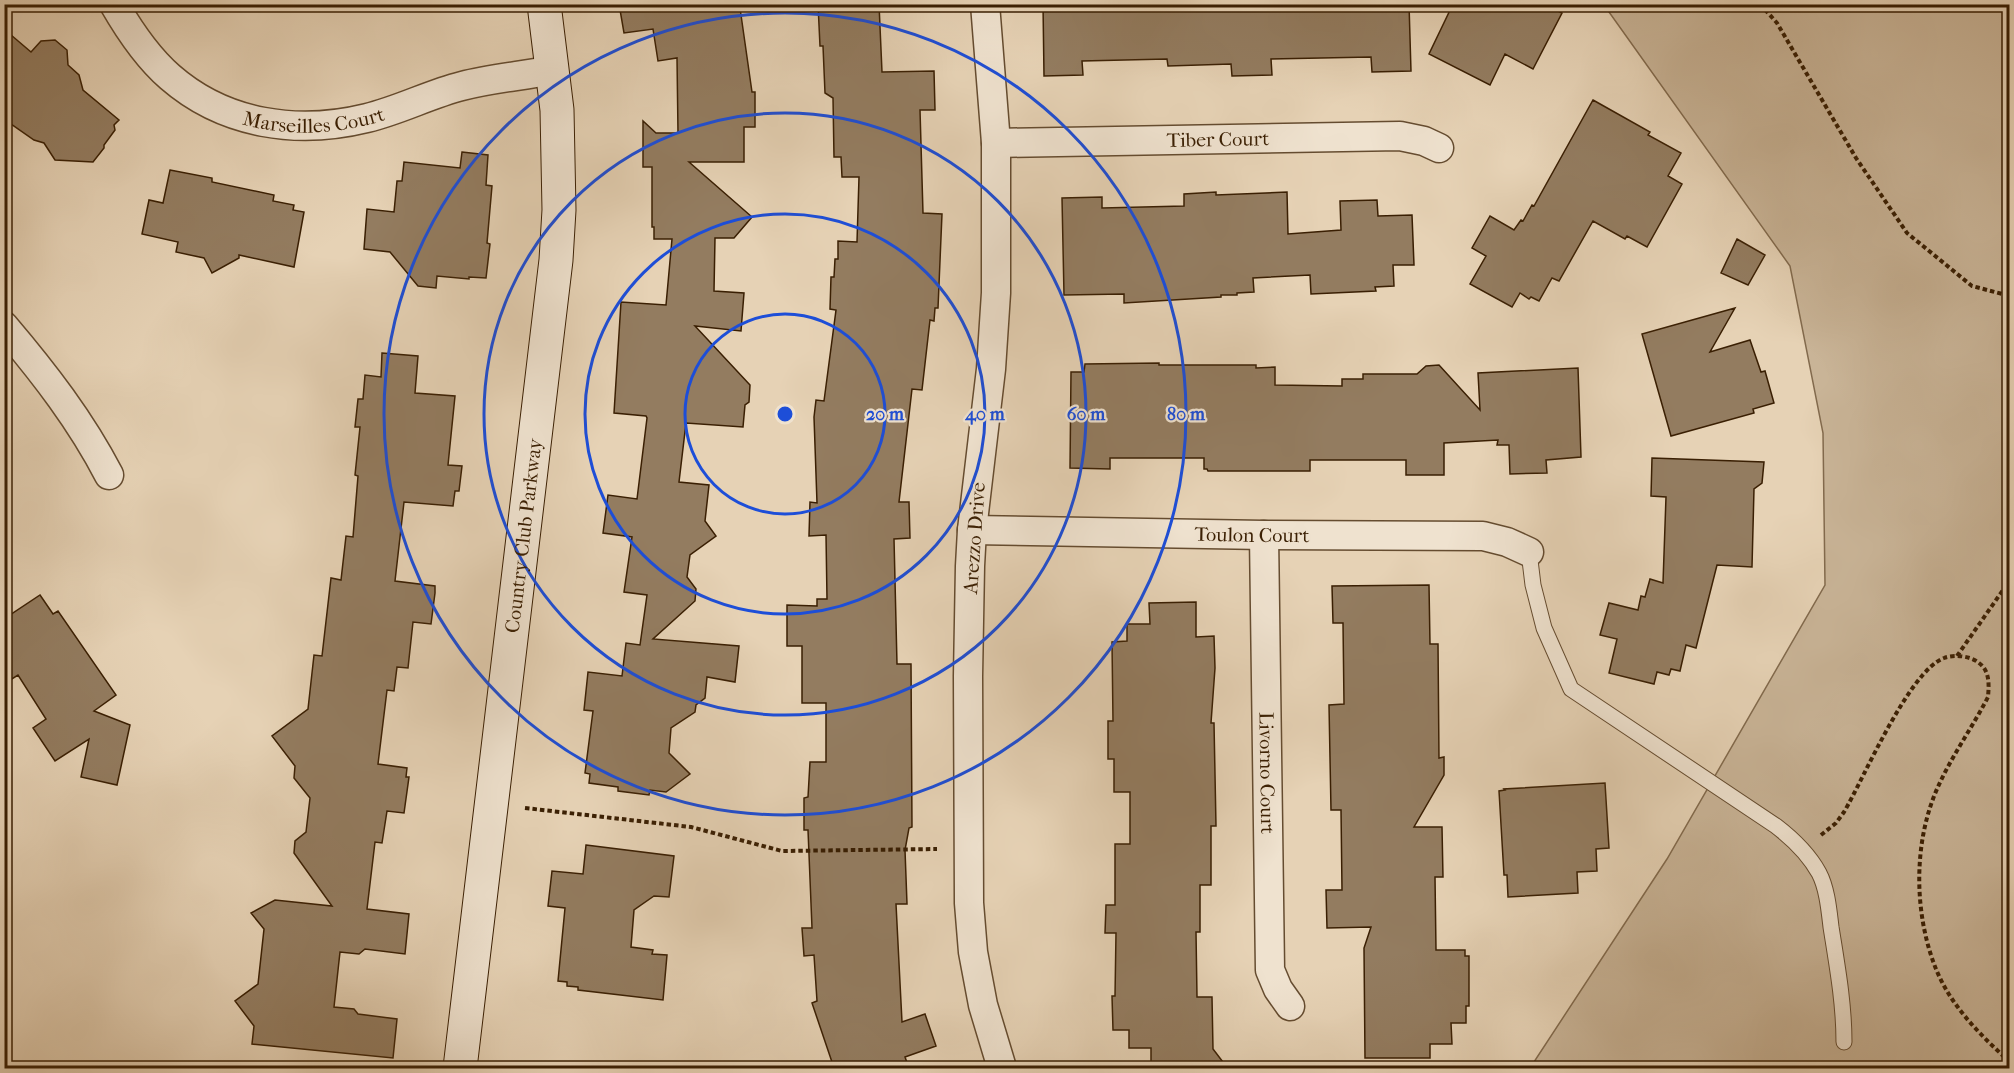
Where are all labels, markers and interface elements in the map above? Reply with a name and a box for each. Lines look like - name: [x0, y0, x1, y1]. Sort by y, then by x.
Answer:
- street label: Marseilles Court: [241, 103, 387, 138]
- street label: Tiber Court: [1166, 127, 1269, 152]
- centre of rings: [775, 404, 795, 424]
- text: 20 m: [866, 404, 905, 425]
- text: 40 m: [964, 404, 1006, 425]
- text: 60 m: [1067, 404, 1106, 425]
- text: 80 m: [1167, 404, 1206, 425]
- street label: Country Club Parkway: [501, 436, 547, 634]
- street label: Arezzo Drive: [959, 481, 990, 596]
- street label: Toulon Court: [1194, 523, 1309, 547]
- street label: Livorno Court: [1254, 712, 1279, 834]

